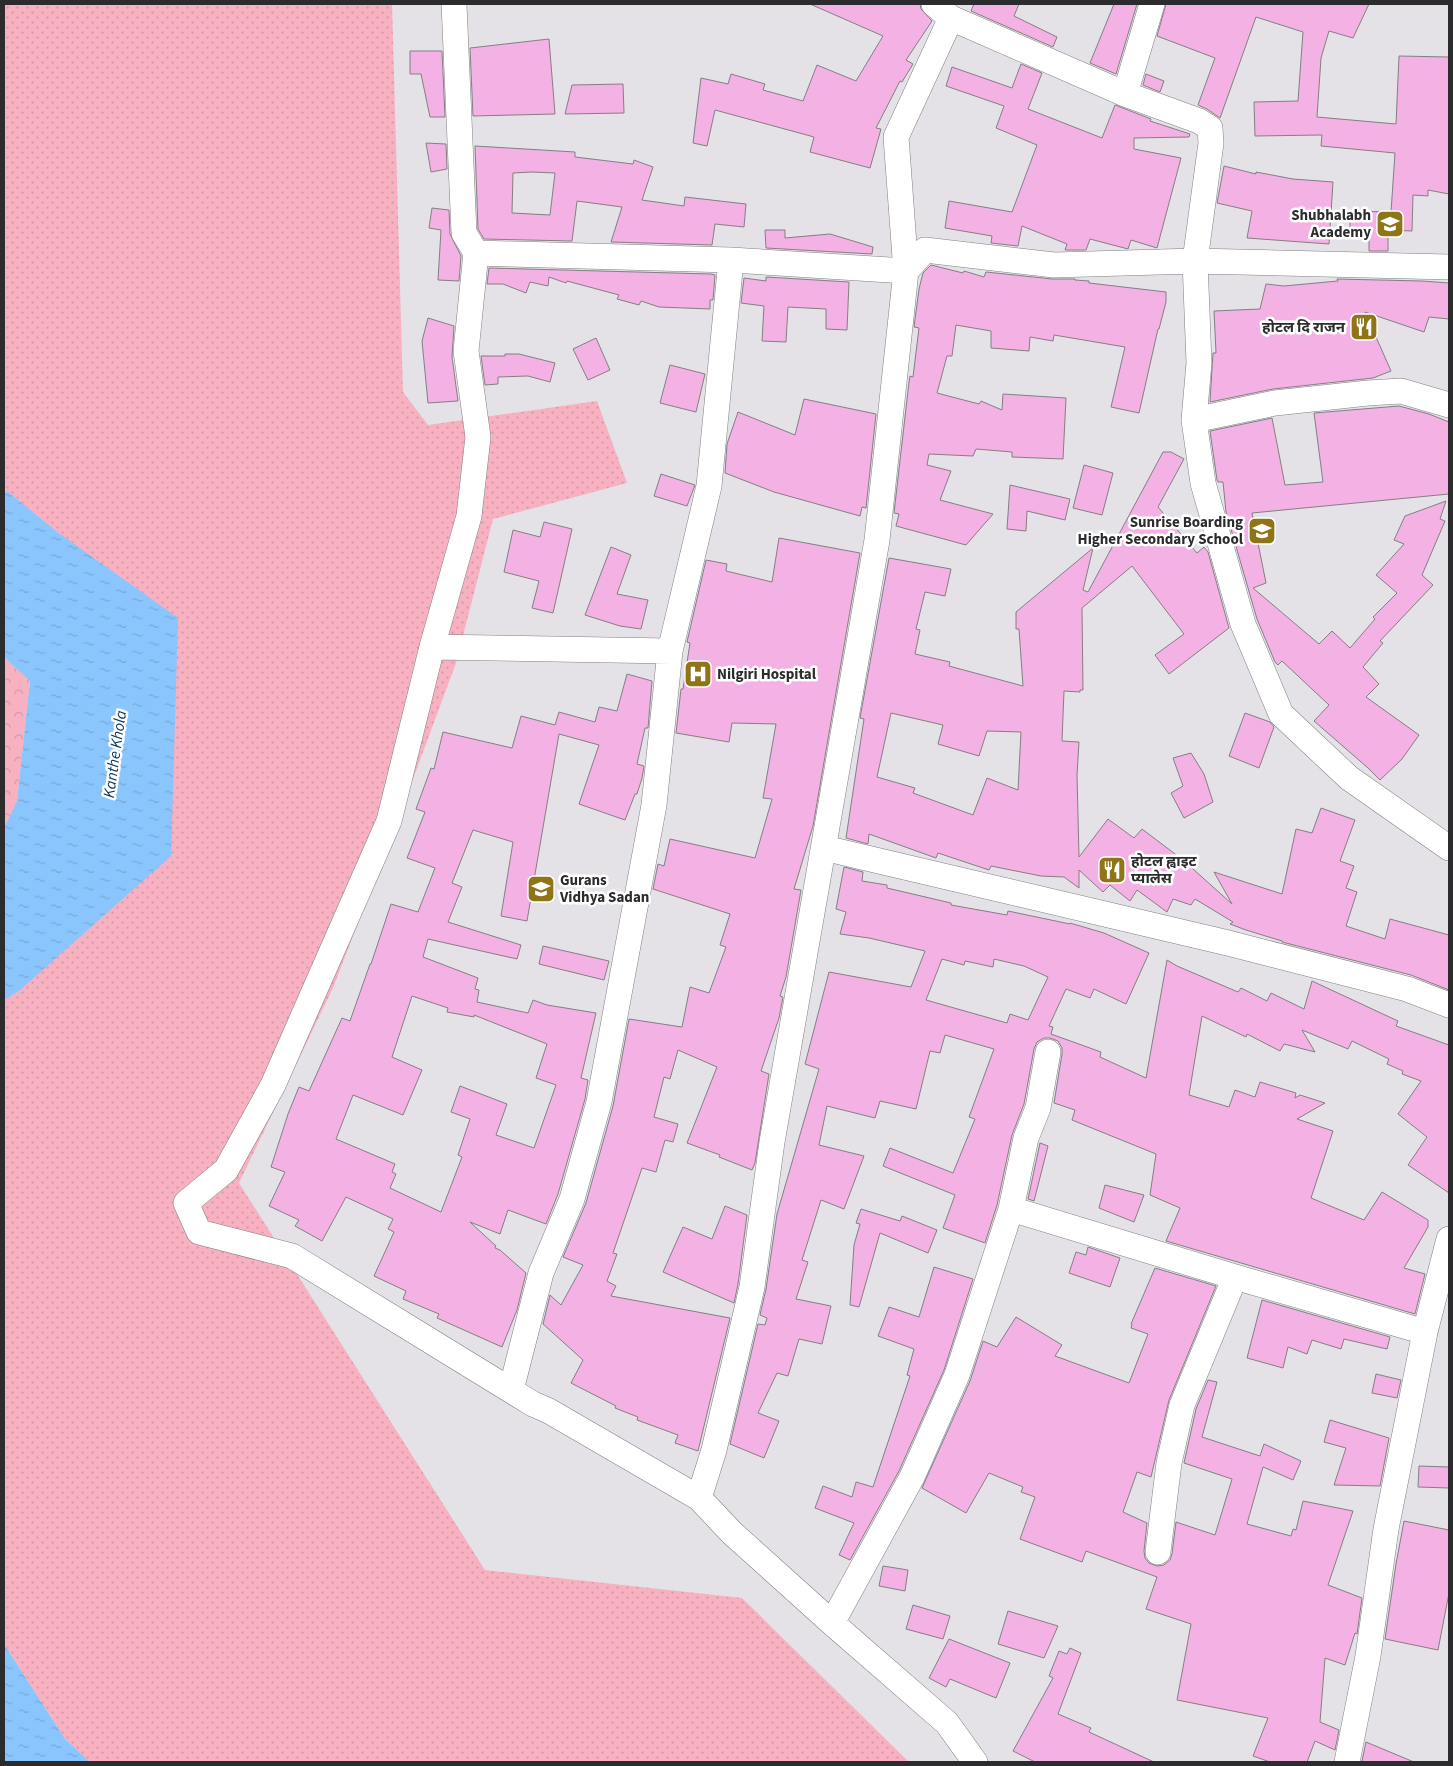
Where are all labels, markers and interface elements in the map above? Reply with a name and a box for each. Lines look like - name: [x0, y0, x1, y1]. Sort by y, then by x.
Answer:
- place label: Shubhalabh Academy: [1291, 205, 1371, 243]
- school or university icon: Shubhalabh Academy: [1375, 209, 1405, 239]
- restaurant icon: होटल दि राजन: [1349, 312, 1379, 342]
- place label: होटल दि राजन: [1262, 317, 1346, 338]
- place label: Sunrise Boarding Higher Secondary School: [1078, 512, 1244, 550]
- school or university icon: Sunrise Boarding Higher Secondary School: [1247, 516, 1277, 546]
- hospital icon: Nilgiri Hospital: [683, 659, 713, 689]
- place label: Nilgiri Hospital: [717, 664, 817, 685]
- water label: Kanthe Khola: [98, 709, 132, 799]
- place label: होटल ह्वाइट प्यालेस: [1131, 851, 1198, 889]
- restaurant icon: होटल ह्वाइट प्यालेस: [1097, 855, 1127, 885]
- place label: Gurans Vidhya Sadan: [559, 870, 649, 908]
- school or university icon: Gurans Vidhya Sadan: [526, 874, 556, 904]

